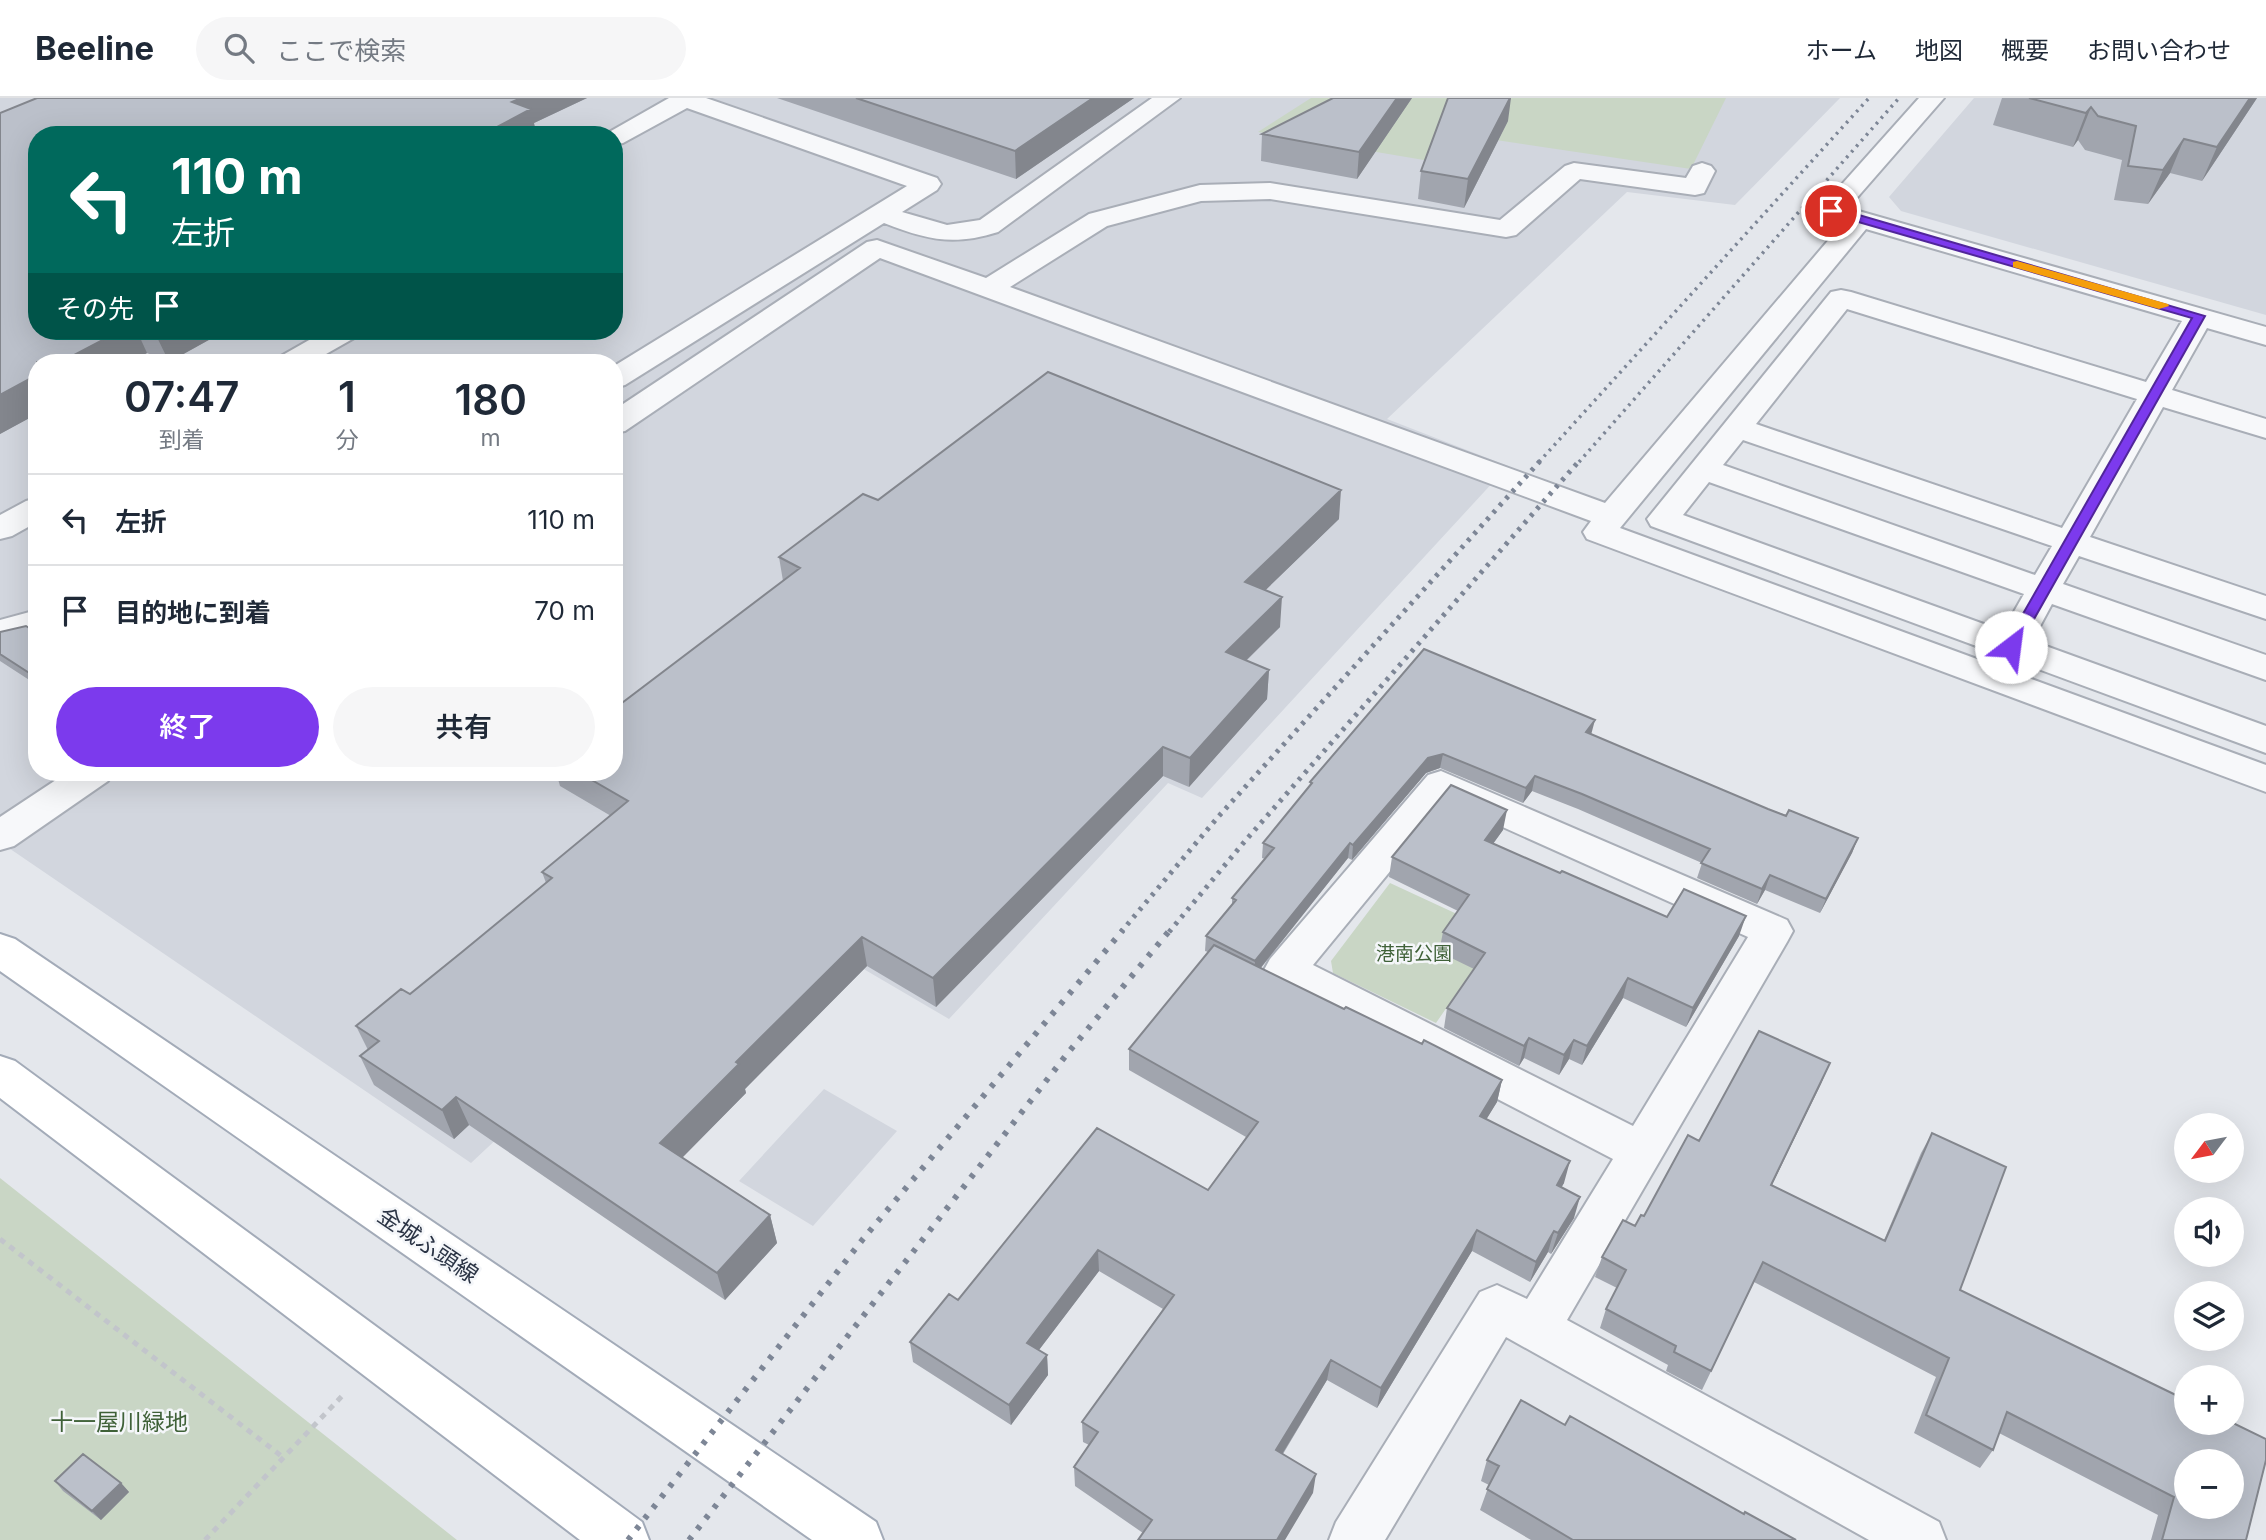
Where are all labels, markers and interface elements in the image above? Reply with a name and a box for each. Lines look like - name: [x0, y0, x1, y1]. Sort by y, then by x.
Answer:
- search box: [196, 17, 686, 80]
- text: Beeline: [35, 28, 154, 68]
- icon: search: [220, 29, 258, 67]
- text: ここで検索: [276, 35, 406, 66]
- text: ホーム: [1806, 36, 1877, 65]
- text: 地図: [1915, 36, 1963, 65]
- text: 概要: [2001, 36, 2049, 65]
- text: お問い合わせ: [2087, 36, 2231, 65]
- text: 110 m: [171, 147, 303, 206]
- icon: left: [56, 154, 147, 245]
- pin: [1801, 181, 1861, 241]
- icon: arrive: [1812, 192, 1850, 230]
- text: 左折: [171, 213, 235, 252]
- icon: arrive: [148, 287, 186, 325]
- text: その先: [56, 293, 134, 324]
- text: 07:47: [124, 371, 239, 422]
- text: 1: [338, 371, 356, 422]
- text: 180: [455, 374, 527, 425]
- text: m: [481, 424, 501, 452]
- text: 到着: [159, 426, 205, 454]
- text: 分: [335, 426, 358, 454]
- icon: left: [56, 501, 94, 539]
- text: 110 m: [527, 504, 595, 535]
- text: 左折: [115, 506, 167, 537]
- icon: arrive: [56, 592, 94, 630]
- text: 70 m: [534, 595, 595, 626]
- text: 目的地に到着: [115, 597, 271, 628]
- position arrow: [1974, 610, 2048, 684]
- button: 終了: [56, 687, 319, 767]
- button: 共有: [333, 687, 595, 767]
- park label: 港南公園: [1376, 942, 1452, 965]
- north arrow: [2174, 1113, 2244, 1183]
- map controls: [2174, 1113, 2244, 1519]
- button: sound: [2174, 1197, 2244, 1267]
- street label: 金城ふ頭線: [373, 1201, 483, 1289]
- button: layers: [2174, 1281, 2244, 1351]
- button: +: [2174, 1365, 2244, 1435]
- park label: 十一屋川緑地: [50, 1408, 188, 1436]
- button: −: [2174, 1449, 2244, 1519]

